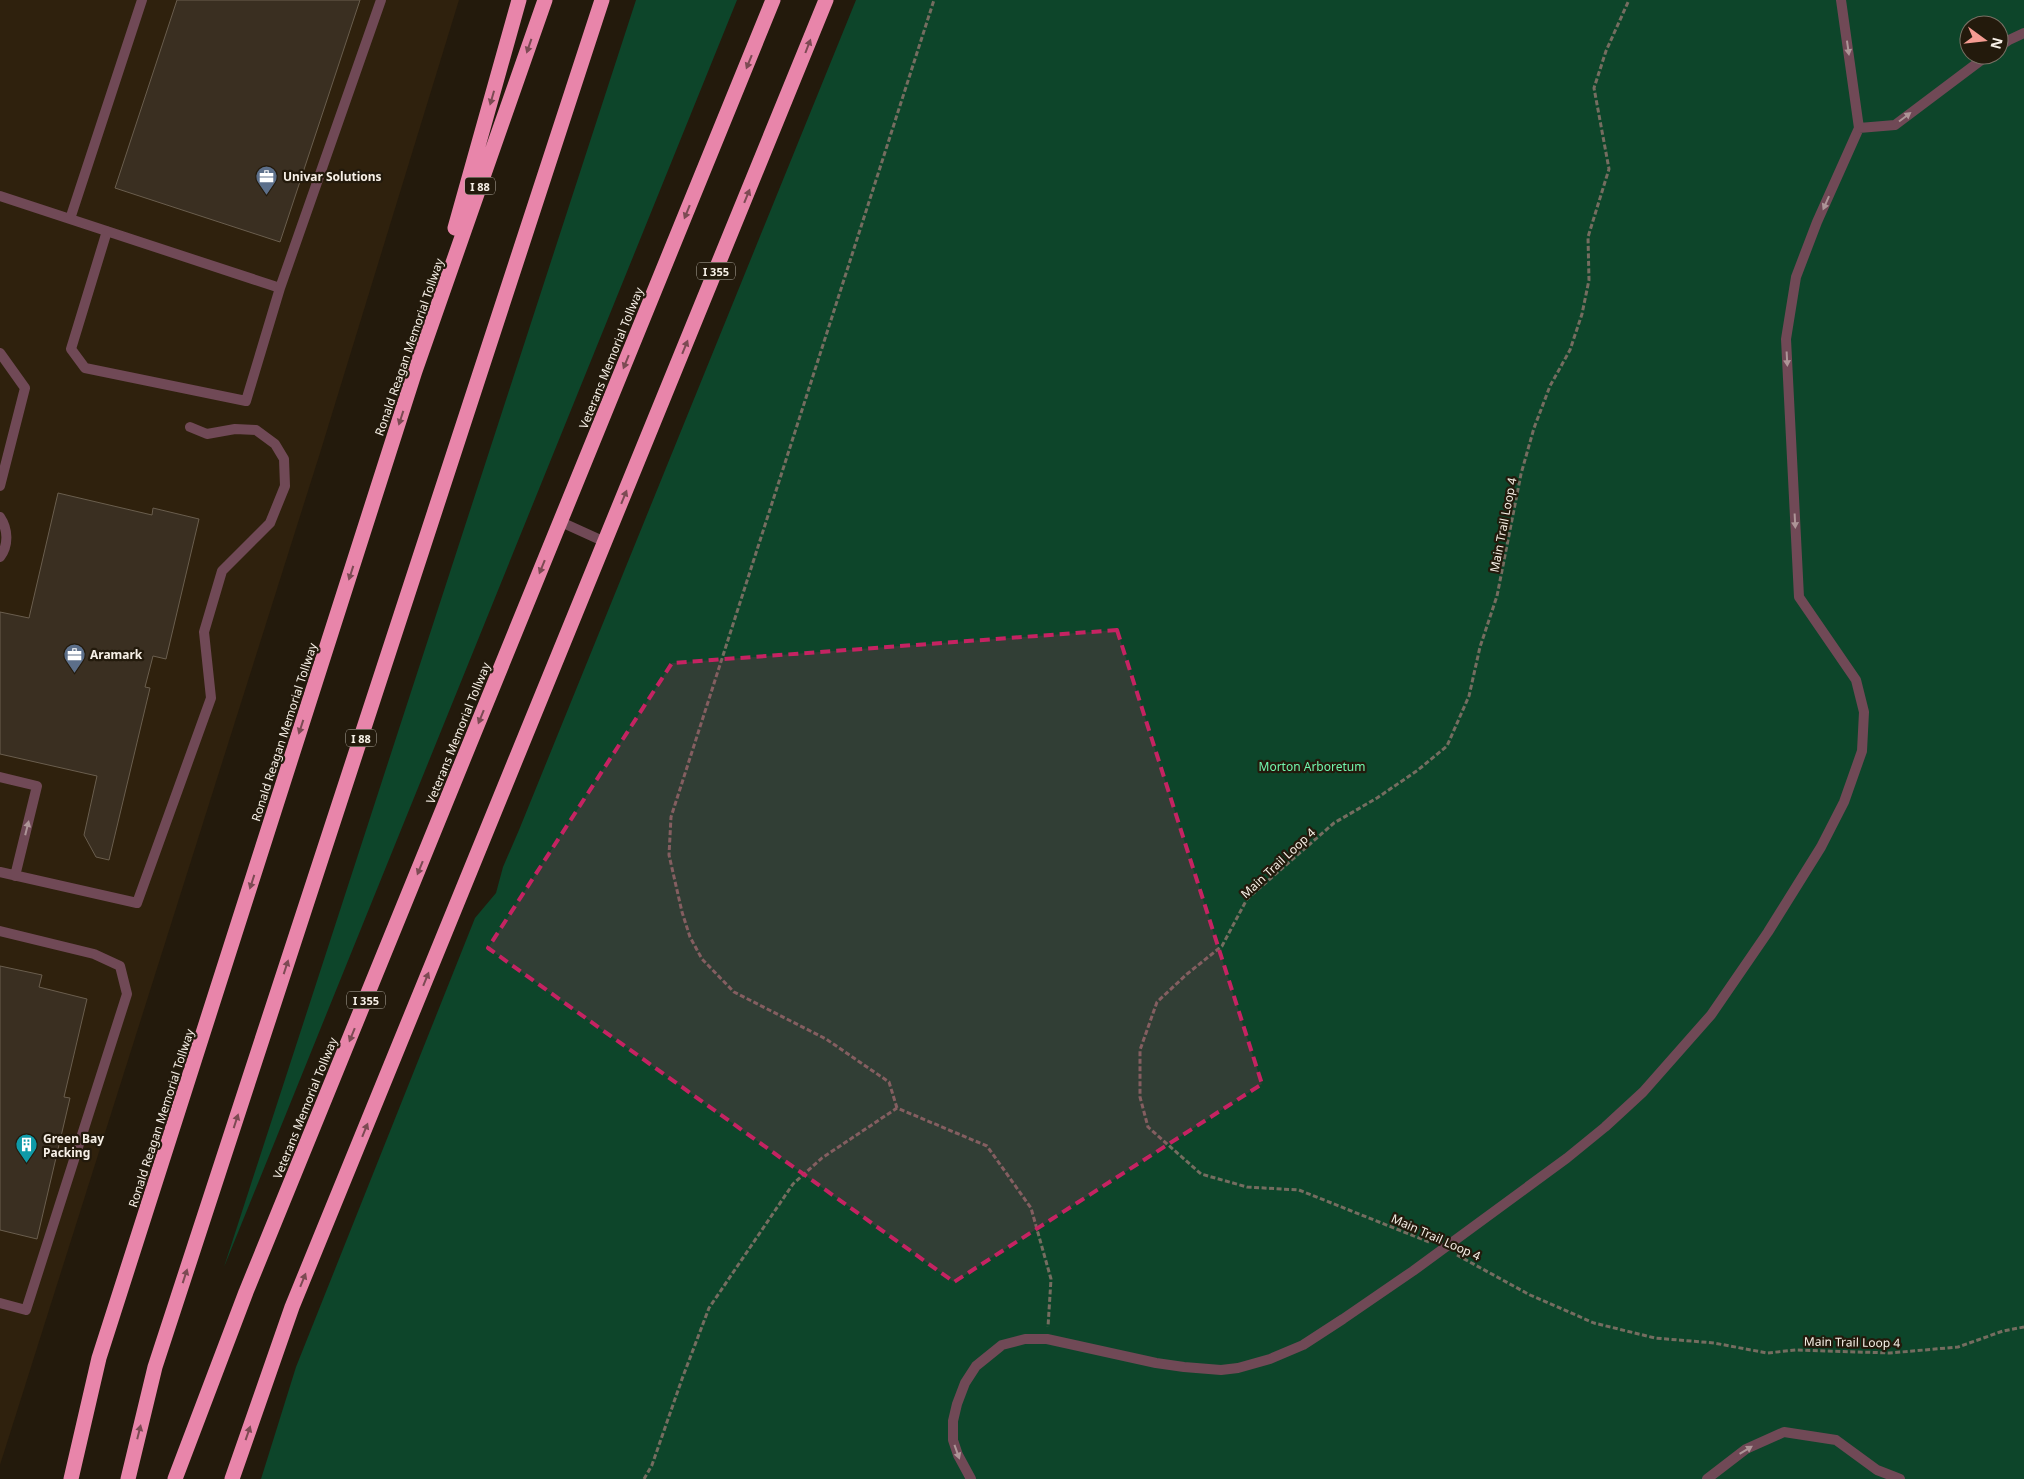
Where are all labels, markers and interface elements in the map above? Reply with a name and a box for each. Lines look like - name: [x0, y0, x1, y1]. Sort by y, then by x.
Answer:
- north arrow: [1959, 15, 2009, 65]
- text: N: [1986, 36, 2008, 51]
- one-way arrow: [804, 38, 812, 53]
- one-way arrow: [524, 39, 532, 54]
- one-way arrow: [1844, 41, 1852, 57]
- one-way arrow: [744, 54, 752, 69]
- one-way arrow: [488, 90, 496, 105]
- one-way arrow: [1898, 112, 1911, 123]
- office icon: Univar Solutions: [255, 164, 279, 195]
- place label: Univar Solutions: [283, 168, 382, 185]
- road number: I 88: [465, 178, 495, 195]
- one-way arrow: [743, 189, 751, 203]
- one-way arrow: [1821, 196, 1829, 210]
- one-way arrow: [683, 205, 691, 219]
- street label: Ronald Reagan Memorial Tollway: [371, 255, 448, 438]
- road number: I 355: [697, 262, 735, 280]
- street label: Veterans Memorial Tollway: [575, 284, 648, 431]
- one-way arrow: [682, 340, 690, 354]
- one-way arrow: [1783, 351, 1791, 367]
- one-way arrow: [622, 355, 629, 370]
- one-way arrow: [396, 411, 404, 426]
- street label: Main Trail Loop 4: [1485, 476, 1521, 574]
- one-way arrow: [620, 490, 628, 504]
- one-way arrow: [1791, 513, 1799, 529]
- one-way arrow: [538, 560, 546, 574]
- one-way arrow: [347, 565, 354, 580]
- street label: Ronald Reagan Memorial Tollway: [247, 640, 321, 823]
- office icon: Aramark: [62, 642, 86, 673]
- place label: Aramark: [90, 646, 143, 663]
- street label: Veterans Memorial Tollway: [422, 659, 495, 806]
- one-way arrow: [477, 710, 484, 725]
- one-way arrow: [297, 720, 305, 735]
- road number: I 88: [346, 730, 376, 746]
- park label: Morton Arboretum: [1259, 758, 1365, 775]
- one-way arrow: [23, 821, 31, 836]
- street label: Main Trail Loop 4: [1237, 824, 1319, 902]
- one-way arrow: [415, 861, 423, 875]
- one-way arrow: [248, 875, 256, 890]
- one-way arrow: [282, 959, 290, 974]
- one-way arrow: [422, 971, 430, 986]
- road number: I 355: [347, 992, 385, 1008]
- street label: Ronald Reagan Memorial Tollway: [124, 1026, 198, 1209]
- one-way arrow: [347, 1027, 355, 1042]
- street label: Veterans Memorial Tollway: [269, 1034, 342, 1181]
- one-way arrow: [232, 1114, 240, 1129]
- one-way arrow: [361, 1123, 369, 1137]
- place label: Green Bay Packing: [43, 1130, 104, 1161]
- building icon: Green Bay Packing: [15, 1133, 39, 1164]
- street label: Main Trail Loop 4: [1389, 1210, 1484, 1264]
- one-way arrow: [182, 1268, 190, 1283]
- one-way arrow: [299, 1272, 307, 1287]
- street label: Main Trail Loop 4: [1804, 1333, 1900, 1351]
- one-way arrow: [135, 1424, 143, 1439]
- one-way arrow: [244, 1425, 252, 1440]
- one-way arrow: [954, 1444, 961, 1459]
- one-way arrow: [1740, 1446, 1753, 1455]

